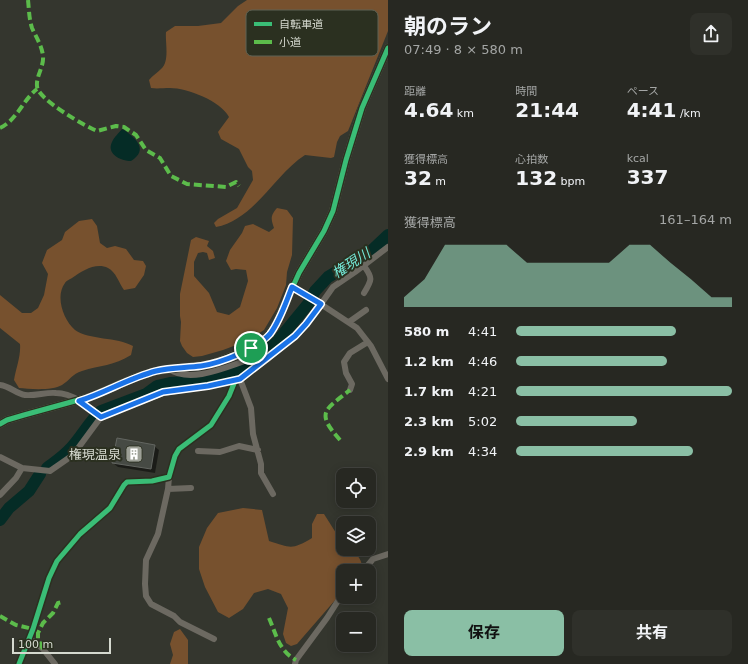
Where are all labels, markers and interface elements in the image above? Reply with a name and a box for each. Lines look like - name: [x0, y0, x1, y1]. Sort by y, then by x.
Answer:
- legend: [246, 10, 378, 56]
- button: share: [690, 13, 732, 55]
- text: 朝のラン: [404, 14, 492, 39]
- text: 自転車道: [279, 18, 323, 31]
- text: 小道: [279, 36, 301, 49]
- text: 07:49 · 8 × 580 m: [404, 42, 523, 57]
- text: 距離: [404, 85, 426, 98]
- text: 時間: [515, 85, 537, 98]
- text: ペース: [627, 85, 659, 98]
- text: 4.64: [404, 98, 453, 122]
- text: 21:44: [515, 98, 579, 122]
- text: 4:41: [627, 98, 676, 122]
- text: km: [453, 107, 474, 120]
- text: /km: [676, 107, 701, 120]
- text: kcal: [627, 152, 649, 165]
- text: 獲得標高: [404, 153, 448, 166]
- text: 心拍数: [515, 153, 548, 166]
- text: 337: [627, 165, 668, 189]
- text: 32: [404, 166, 432, 190]
- text: 132: [515, 166, 557, 190]
- text: m: [432, 175, 446, 188]
- text: bpm: [557, 175, 585, 188]
- text: 161–164 m: [659, 212, 732, 227]
- text: 獲得標高: [404, 215, 456, 230]
- water label: 権現川: [329, 244, 375, 281]
- text: 580 m: [404, 324, 449, 339]
- text: 4:41: [468, 324, 497, 339]
- pin: [234, 331, 268, 365]
- icon: arrive: [240, 337, 262, 359]
- text: 1.2 km: [404, 354, 454, 369]
- text: 4:46: [468, 354, 497, 369]
- text: 1.7 km: [404, 384, 454, 399]
- text: 4:21: [468, 384, 497, 399]
- text: 2.3 km: [404, 414, 454, 429]
- text: 5:02: [468, 414, 497, 429]
- building icon: 権現温泉: [124, 444, 144, 464]
- text: 2.9 km: [404, 444, 454, 459]
- text: 4:34: [468, 444, 497, 459]
- place label: 権現温泉: [69, 447, 121, 462]
- map controls: [336, 468, 376, 652]
- button: locate: [336, 468, 376, 508]
- button: layers: [336, 516, 376, 556]
- button: +: [336, 564, 376, 604]
- button: 保存: [404, 610, 564, 656]
- button: 共有: [572, 610, 732, 656]
- button: −: [336, 612, 376, 652]
- scale bar: [12, 636, 111, 655]
- text: 100 m: [18, 638, 53, 651]

